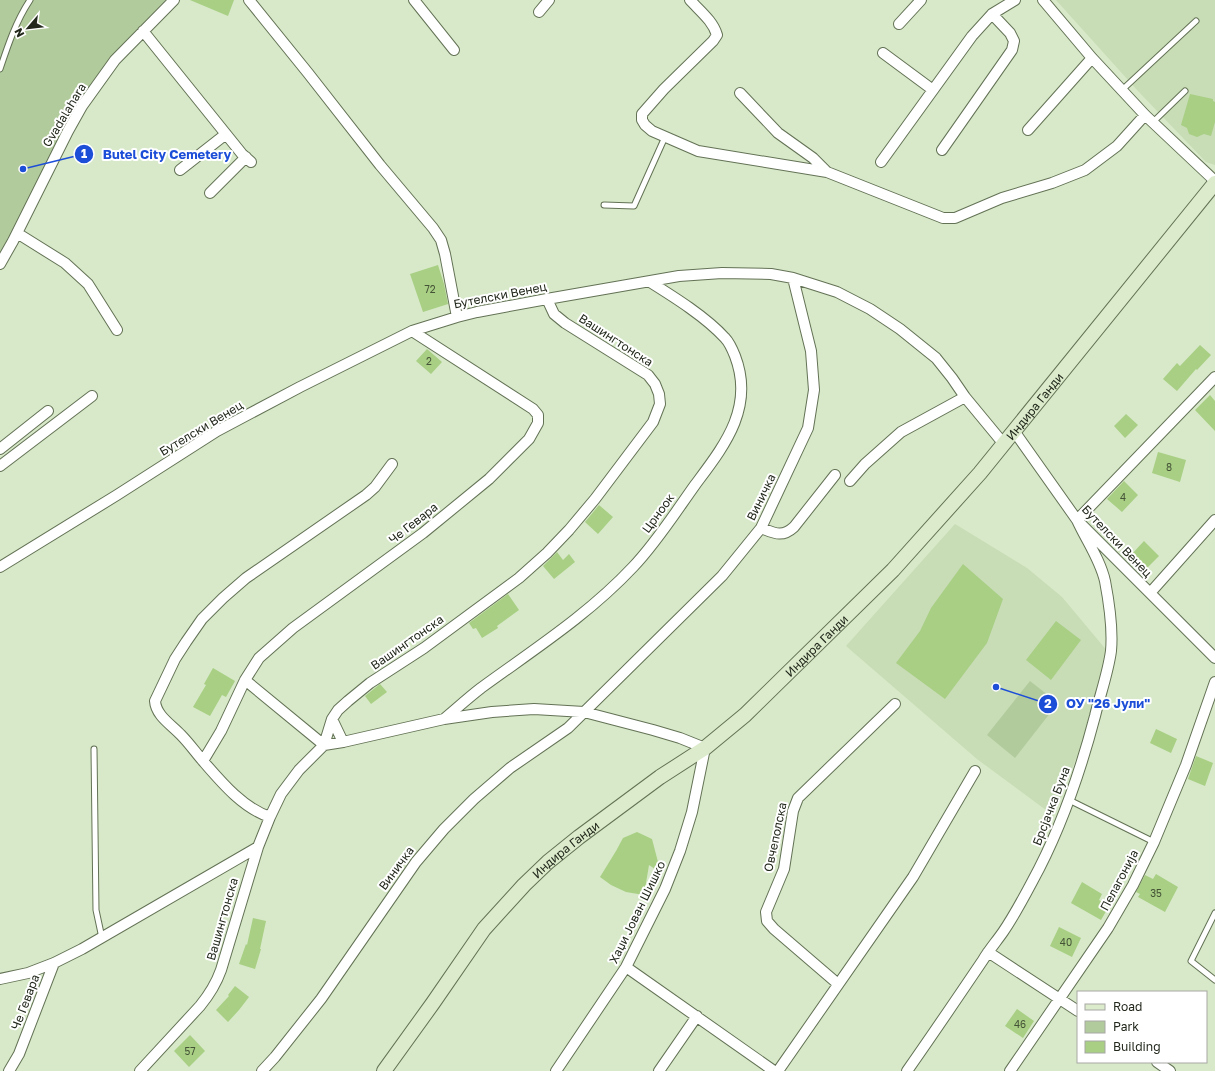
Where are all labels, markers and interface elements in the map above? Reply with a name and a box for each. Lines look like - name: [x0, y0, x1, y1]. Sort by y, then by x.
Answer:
- north arrow: [8, 8, 48, 48]
- text: N: [11, 26, 26, 40]
- street label: Gvadalahara: [39, 80, 89, 150]
- callout: Butel City Cemetery: [74, 142, 239, 167]
- text: 1: [81, 146, 87, 161]
- text: Butel City Cemetery: [103, 146, 231, 162]
- street label: Бутелски Венец: [452, 278, 548, 311]
- house number: 72: [424, 283, 436, 295]
- street label: Вашингтонска: [576, 310, 656, 370]
- house number: 2: [426, 355, 432, 367]
- street label: Индира Ганди: [1002, 369, 1066, 443]
- street label: Бутелски Венец: [157, 397, 246, 459]
- house number: 8: [1166, 461, 1172, 473]
- street label: Виничка: [743, 471, 779, 523]
- street label: Црноок: [639, 490, 677, 536]
- house number: 4: [1120, 491, 1126, 503]
- street label: Че Гевара: [385, 499, 441, 547]
- street label: Бутелски Венец: [1079, 502, 1156, 581]
- street label: Вашингтонска: [368, 611, 446, 673]
- street label: Индира Ганди: [781, 611, 851, 680]
- callout: ОУ "26 Јули": [1038, 691, 1159, 716]
- text: ОУ "26 Јули": [1066, 695, 1150, 711]
- text: 2: [1044, 696, 1052, 711]
- street label: Брсјачка Буна: [1029, 764, 1073, 848]
- street label: Овчеполска: [760, 801, 790, 873]
- street label: Индира Ганди: [529, 817, 602, 881]
- street label: Виничка: [375, 843, 417, 893]
- street label: Пелагонија: [1097, 847, 1141, 913]
- street label: Хаџи Јован Шишко: [606, 858, 668, 966]
- street label: Вашингтонска: [203, 876, 241, 962]
- house number: 35: [1150, 887, 1162, 899]
- house number: 40: [1060, 936, 1072, 948]
- street label: Че Гевара: [8, 972, 42, 1032]
- legend: [1077, 991, 1207, 1063]
- text: Road: [1113, 999, 1142, 1014]
- house number: 46: [1014, 1018, 1026, 1030]
- text: Park: [1113, 1019, 1139, 1034]
- text: Building: [1113, 1039, 1161, 1054]
- house number: 57: [184, 1045, 196, 1057]

